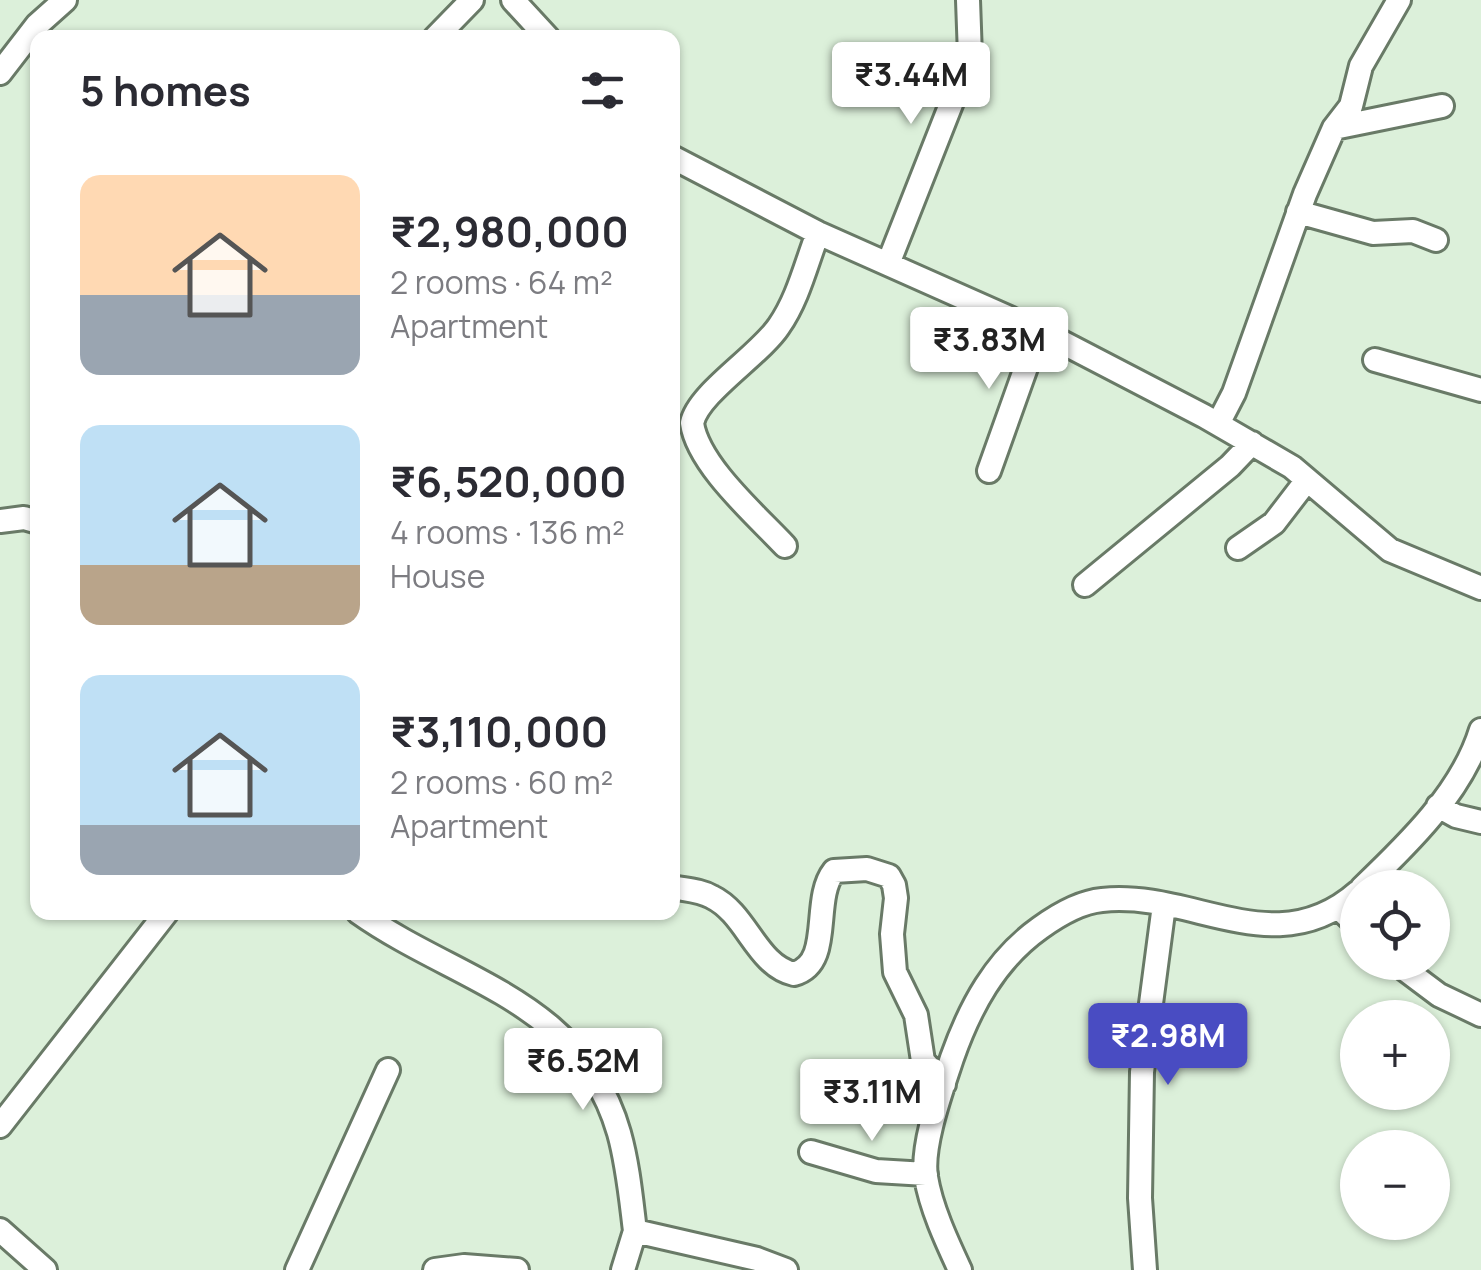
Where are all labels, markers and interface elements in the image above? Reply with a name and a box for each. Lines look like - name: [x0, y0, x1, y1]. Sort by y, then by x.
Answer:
- pin: ₹3.44M: [830, 42, 992, 127]
- text: ₹3.44M: [854, 52, 968, 96]
- text: 5 homes: [80, 61, 251, 119]
- icon: filters: [575, 63, 630, 118]
- text: ₹2,980,000: [390, 202, 629, 260]
- icon: home: [160, 215, 280, 335]
- text: 2 rooms · 64 m²: [390, 260, 613, 304]
- text: Apartment: [390, 304, 548, 348]
- pin: ₹3.83M: [908, 307, 1070, 392]
- text: ₹3.83M: [932, 317, 1046, 361]
- text: ₹6,520,000: [390, 452, 627, 510]
- icon: home: [160, 465, 280, 585]
- text: 4 rooms · 136 m²: [390, 510, 625, 554]
- text: House: [390, 554, 485, 598]
- text: ₹3,110,000: [390, 702, 608, 760]
- icon: home: [160, 715, 280, 835]
- text: 2 rooms · 60 m²: [390, 760, 613, 804]
- text: Apartment: [390, 804, 548, 848]
- map controls: [1340, 870, 1450, 1240]
- button: locate: [1340, 870, 1450, 980]
- button: +: [1340, 1000, 1450, 1110]
- pin: ₹2.98M: [1087, 1003, 1249, 1088]
- text: ₹2.98M: [1110, 1013, 1226, 1057]
- pin: ₹6.52M: [502, 1028, 664, 1113]
- text: ₹6.52M: [526, 1038, 640, 1082]
- pin: ₹3.11M: [791, 1059, 953, 1144]
- text: ₹3.11M: [822, 1069, 922, 1113]
- button: −: [1340, 1130, 1450, 1240]

